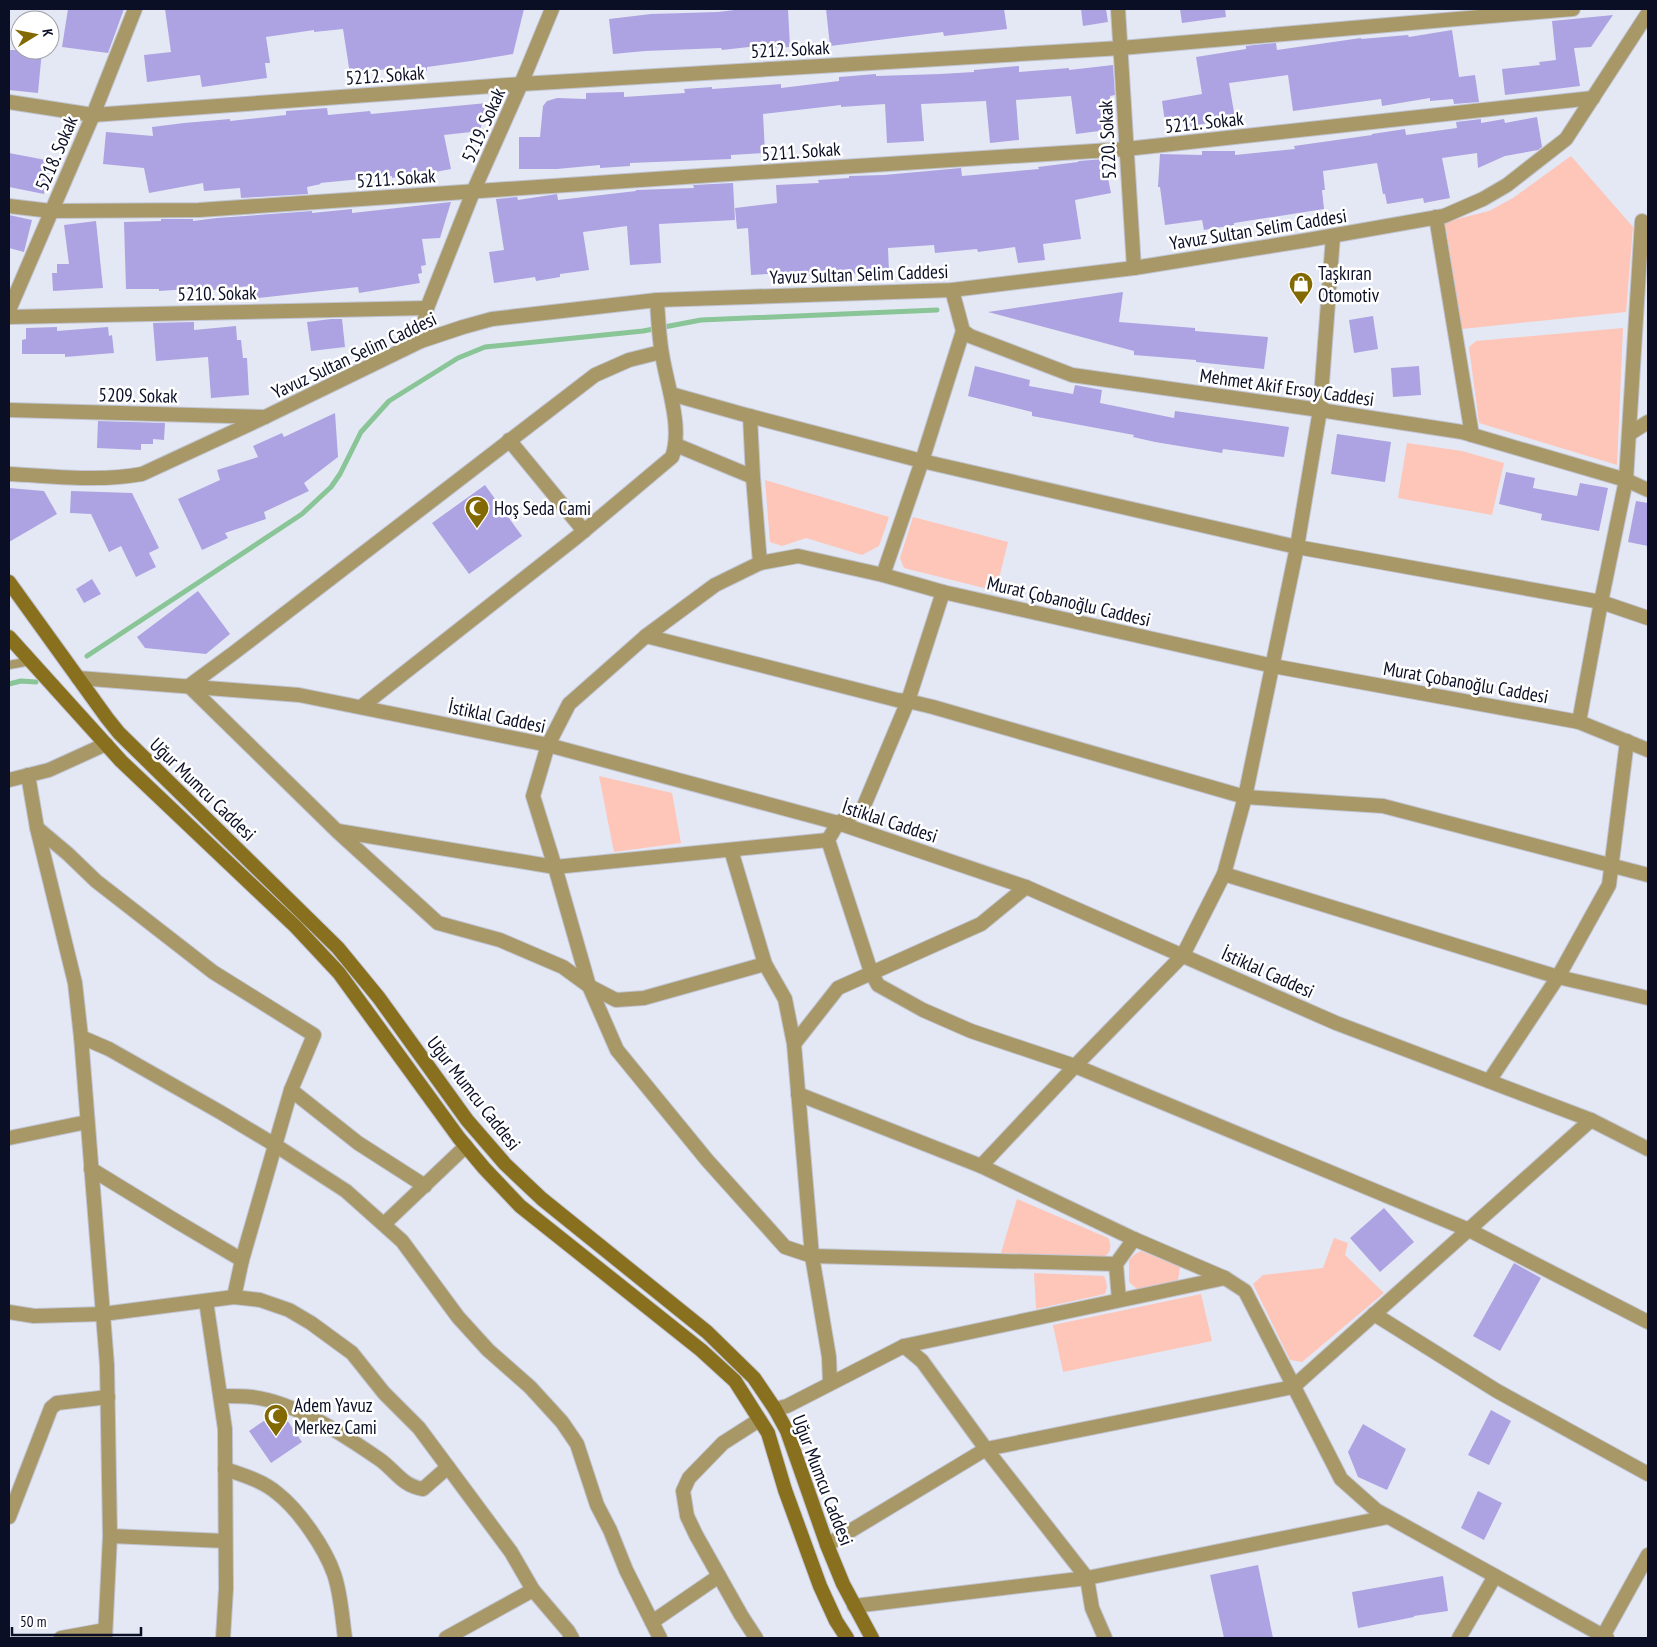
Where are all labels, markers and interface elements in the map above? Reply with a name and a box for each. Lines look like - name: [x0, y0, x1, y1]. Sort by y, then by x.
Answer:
- north arrow: [10, 10, 60, 60]
- text: K: [38, 28, 57, 39]
- street label: 5212. Sokak: [750, 35, 831, 63]
- street label: 5212. Sokak: [345, 60, 426, 90]
- street label: 5219. Sokak: [456, 83, 510, 166]
- street label: 5220. Sokak: [1093, 99, 1121, 180]
- street label: 5211. Sokak: [1163, 106, 1245, 138]
- street label: 5218. Sokak: [30, 111, 83, 194]
- street label: 5211. Sokak: [761, 136, 842, 166]
- street label: 5211. Sokak: [356, 163, 437, 193]
- street label: Yavuz Sultan Selim Caddesi: [1168, 203, 1348, 255]
- street label: Yavuz Sultan Selim Caddesi: [769, 259, 949, 289]
- place label: Taşkıran Otomotiv: [1318, 261, 1380, 307]
- shop icon: Taşkıran Otomotiv: [1288, 271, 1314, 305]
- street label: 5210. Sokak: [177, 280, 257, 306]
- street label: Yavuz Sultan Selim Caddesi: [268, 306, 440, 404]
- street label: Mehmet Akif Ersoy Caddesi: [1198, 363, 1376, 411]
- street label: 5209. Sokak: [98, 382, 178, 408]
- mosque icon: Hoş Seda Cami: [464, 495, 490, 529]
- place label: Hoş Seda Cami: [494, 496, 591, 520]
- street label: Murat Çobanoğlu Caddesi: [985, 571, 1153, 631]
- street label: Murat Çobanoğlu Caddesi: [1382, 656, 1550, 708]
- street label: İstiklal Caddesi: [446, 694, 548, 738]
- street label: Uğur Mumcu Caddesi: [145, 732, 261, 846]
- street label: İstiklal Caddesi: [839, 794, 941, 848]
- street label: İstiklal Caddesi: [1218, 941, 1318, 1003]
- street label: Uğur Mumcu Caddesi: [422, 1031, 526, 1155]
- place label: Adem Yavuz Merkez Cami: [294, 1393, 377, 1439]
- mosque icon: Adem Yavuz Merkez Cami: [263, 1403, 289, 1437]
- street label: Uğur Mumcu Caddesi: [787, 1411, 859, 1549]
- scale bar: [12, 1604, 141, 1636]
- text: 50 m: [20, 1612, 46, 1631]

